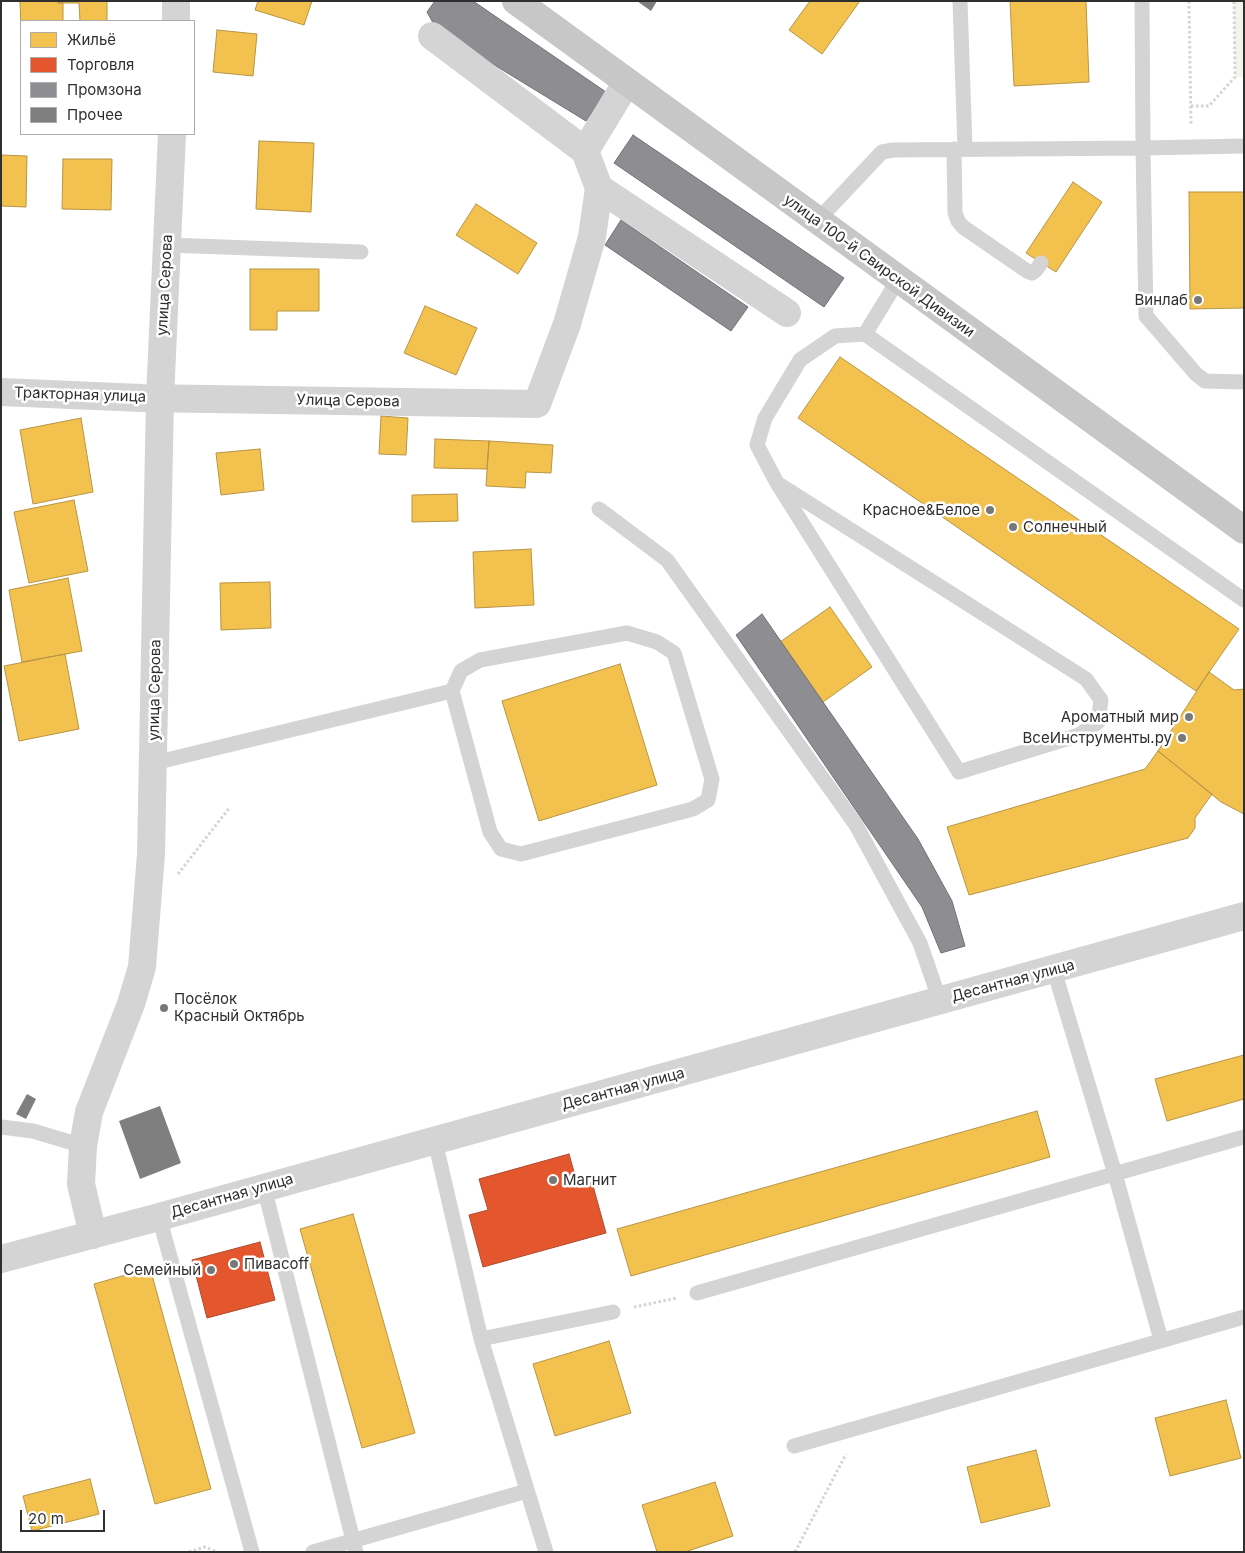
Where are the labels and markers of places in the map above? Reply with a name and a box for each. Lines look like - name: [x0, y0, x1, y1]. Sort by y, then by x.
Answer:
- place label: Винлаб: [1135, 291, 1188, 309]
- marker: Винлаб: [1192, 294, 1204, 306]
- place label: Красное&Белое: [863, 501, 980, 519]
- marker: Красное&Белое: [984, 504, 996, 516]
- place label: Солнечный: [1023, 518, 1107, 536]
- marker: Солнечный: [1007, 521, 1019, 533]
- place label: Ароматный мир: [1061, 708, 1179, 726]
- marker: Ароматный мир: [1183, 711, 1195, 723]
- place label: ВсеИнструменты.ру: [1023, 729, 1172, 747]
- marker: ВсеИнструменты.ру: [1176, 732, 1188, 744]
- place label: Посёлок Красный Октябрь: [174, 990, 305, 1025]
- marker: Посёлок Красный Октябрь: [158, 1002, 170, 1014]
- place label: Магнит: [563, 1171, 616, 1189]
- marker: Магнит: [547, 1174, 559, 1186]
- place label: Пивасоff: [244, 1255, 309, 1273]
- marker: Пивасоff: [228, 1258, 240, 1270]
- place label: Семейный: [123, 1261, 201, 1279]
- marker: Семейный: [205, 1264, 217, 1276]

